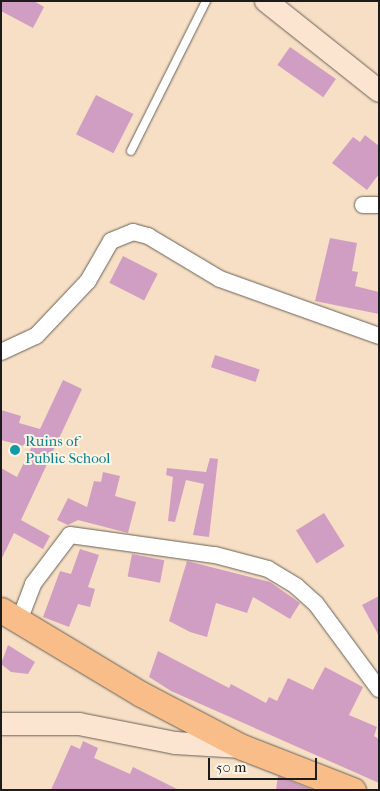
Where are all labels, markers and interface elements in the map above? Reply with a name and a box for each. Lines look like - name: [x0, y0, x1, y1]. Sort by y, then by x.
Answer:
- place label: Ruins of Public School: [25, 432, 110, 467]
- marker: Ruins of Public School: [9, 444, 21, 456]
- scale bar: [210, 748, 319, 780]
- text: 50 m: [216, 758, 246, 776]

